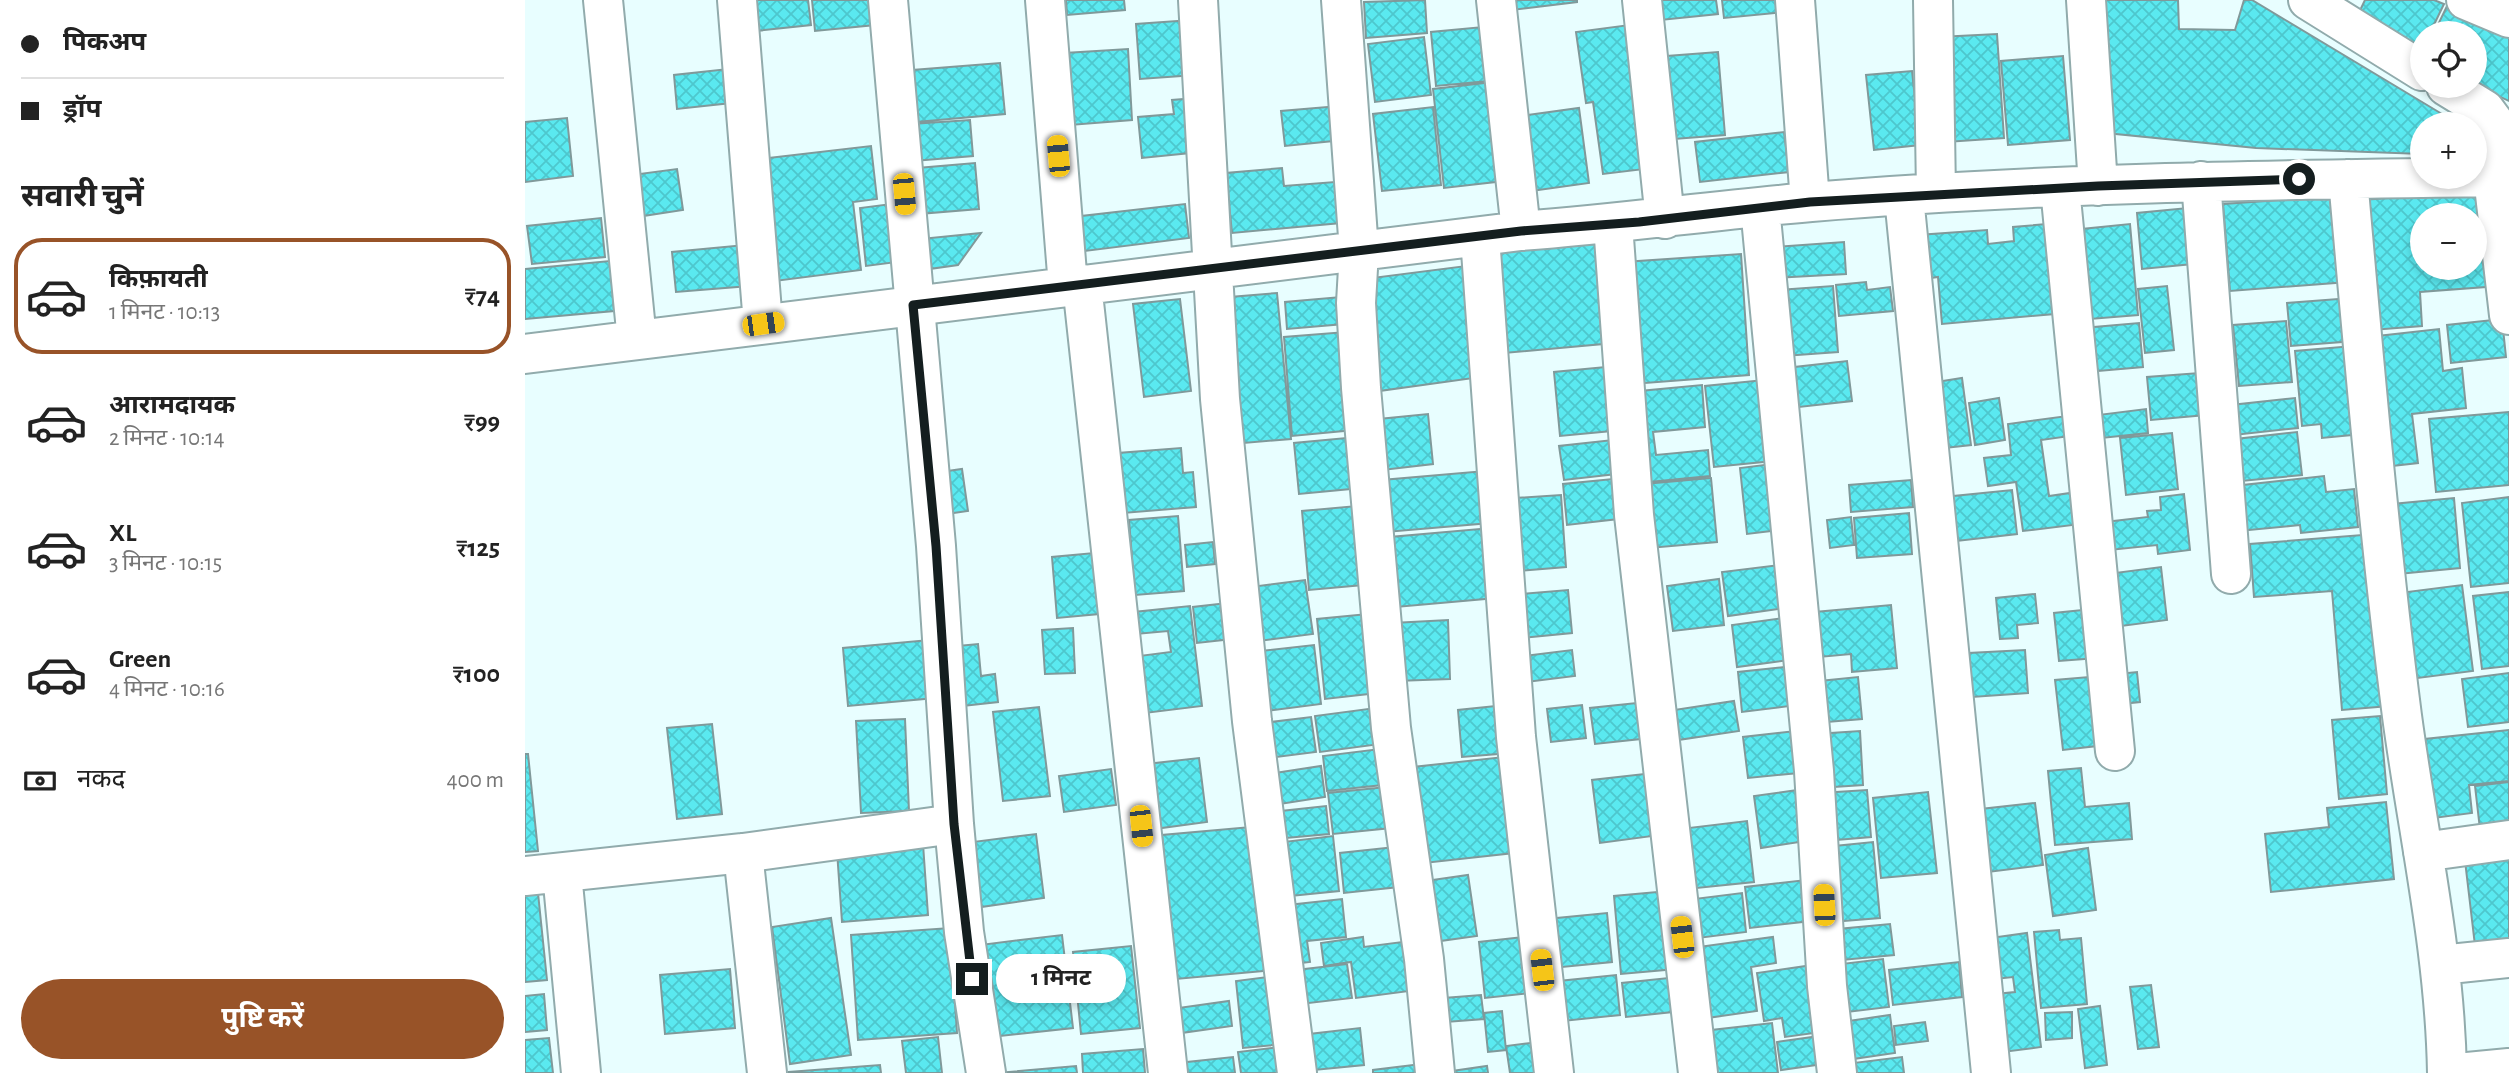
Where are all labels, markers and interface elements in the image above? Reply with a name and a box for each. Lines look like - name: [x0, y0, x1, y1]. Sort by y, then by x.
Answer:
- map controls: [2410, 21, 2487, 280]
- button: locate: [2410, 21, 2487, 98]
- text: पिकअप: [63, 29, 146, 55]
- text: ड्रॉप: [63, 96, 101, 122]
- button: +: [2410, 112, 2487, 189]
- car: [1046, 134, 1071, 178]
- route start: [2283, 163, 2315, 195]
- car: [892, 172, 917, 216]
- text: सवारी चुनें: [21, 180, 144, 212]
- button: −: [2410, 203, 2487, 280]
- icon: car: [25, 265, 88, 328]
- text: किफ़ायती: [109, 266, 208, 292]
- text: ₹74: [465, 283, 500, 309]
- text: 1 मिनट · 10:13: [109, 301, 220, 324]
- car: [741, 311, 786, 337]
- icon: car: [25, 391, 88, 454]
- text: आरामदायक: [109, 392, 235, 418]
- text: ₹99: [464, 409, 500, 435]
- text: 2 मिनट · 10:14: [109, 427, 224, 450]
- icon: car: [25, 517, 88, 580]
- text: XL: [109, 520, 136, 546]
- text: ₹125: [456, 535, 500, 561]
- text: 3 मिनट · 10:15: [109, 552, 222, 575]
- icon: car: [25, 643, 88, 706]
- text: Green: [109, 646, 171, 672]
- text: ₹100: [453, 661, 500, 687]
- text: 4 मिनट · 10:16: [109, 678, 225, 701]
- icon: cash: [21, 762, 59, 800]
- text: नकद: [77, 766, 125, 792]
- text: 400 m: [446, 769, 504, 792]
- car: [1129, 804, 1154, 848]
- car: [1813, 883, 1836, 927]
- car: [1670, 915, 1695, 959]
- car: [1530, 948, 1555, 992]
- callout: 1 मिनट: [997, 954, 1126, 1004]
- route end: [956, 963, 988, 995]
- text: 1 मिनट: [1031, 967, 1091, 990]
- button: पुष्टि करें: [21, 979, 504, 1059]

